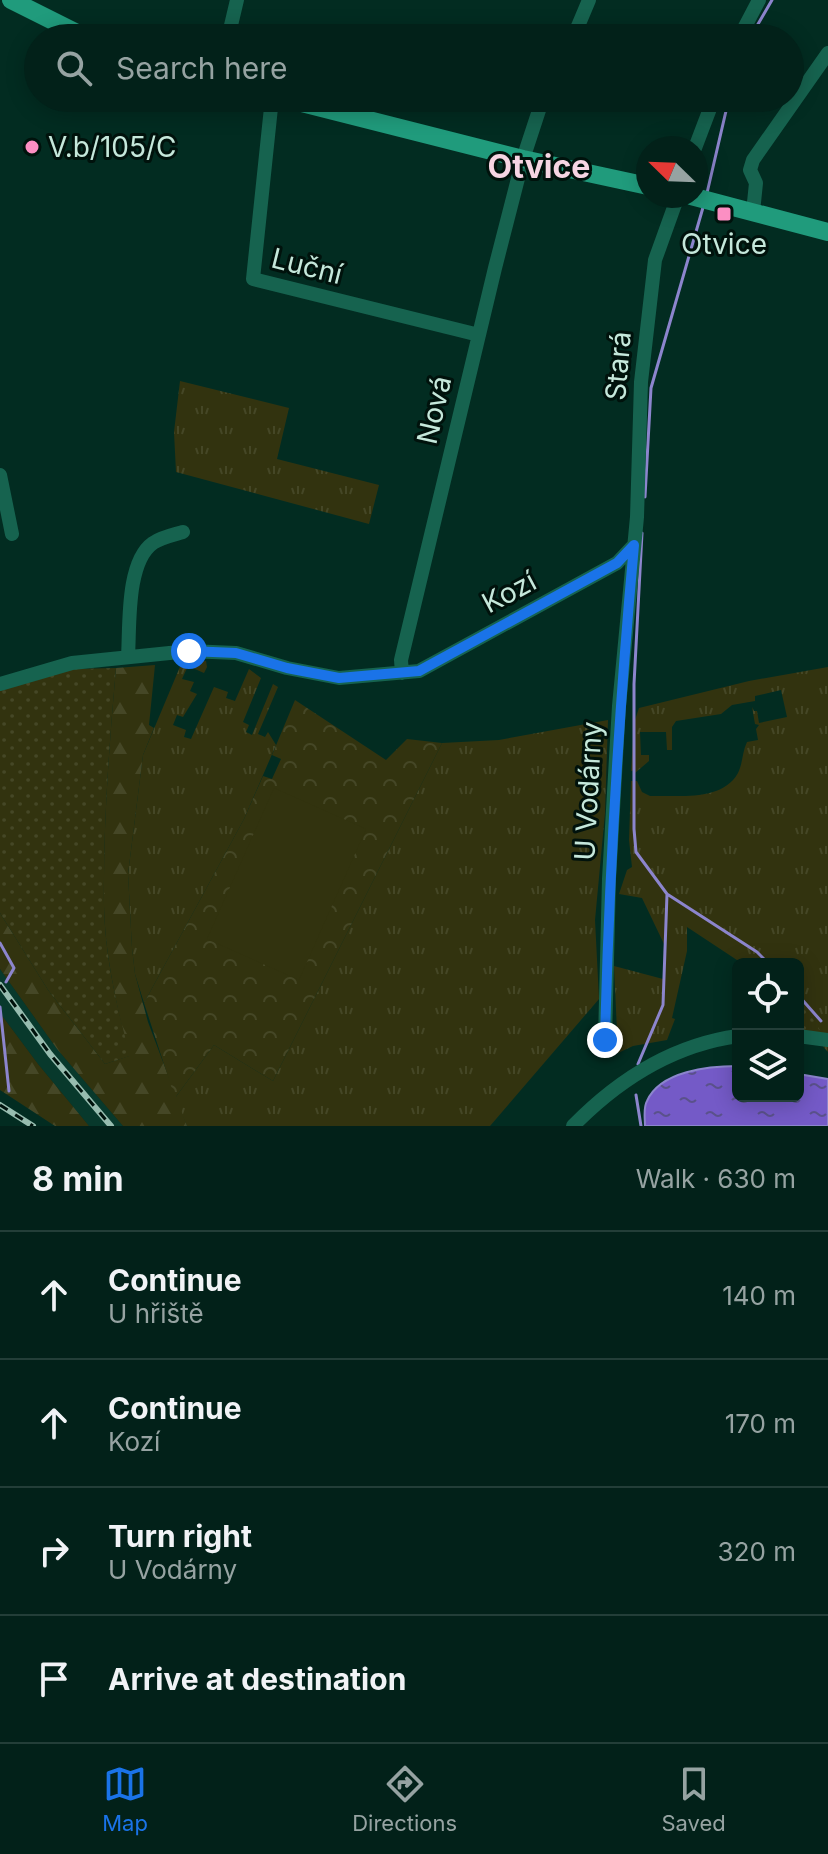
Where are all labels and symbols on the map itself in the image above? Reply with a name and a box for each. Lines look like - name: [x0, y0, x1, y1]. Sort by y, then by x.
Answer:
- place label: V.b/105/C: [48, 130, 177, 164]
- north arrow: [636, 136, 708, 208]
- marker: V.b/105/C: [23, 138, 41, 156]
- district label: Otvice: [488, 147, 590, 186]
- marker: Otvice: [715, 205, 733, 223]
- place label: Otvice: [681, 227, 767, 261]
- street label: Luční: [268, 241, 346, 291]
- street label: Stará: [598, 330, 638, 402]
- street label: Nová: [410, 373, 458, 447]
- street label: Kozí: [476, 564, 542, 620]
- route start: [171, 633, 207, 669]
- street label: U Vodárny: [567, 721, 609, 861]
- route end: [587, 1022, 623, 1058]

